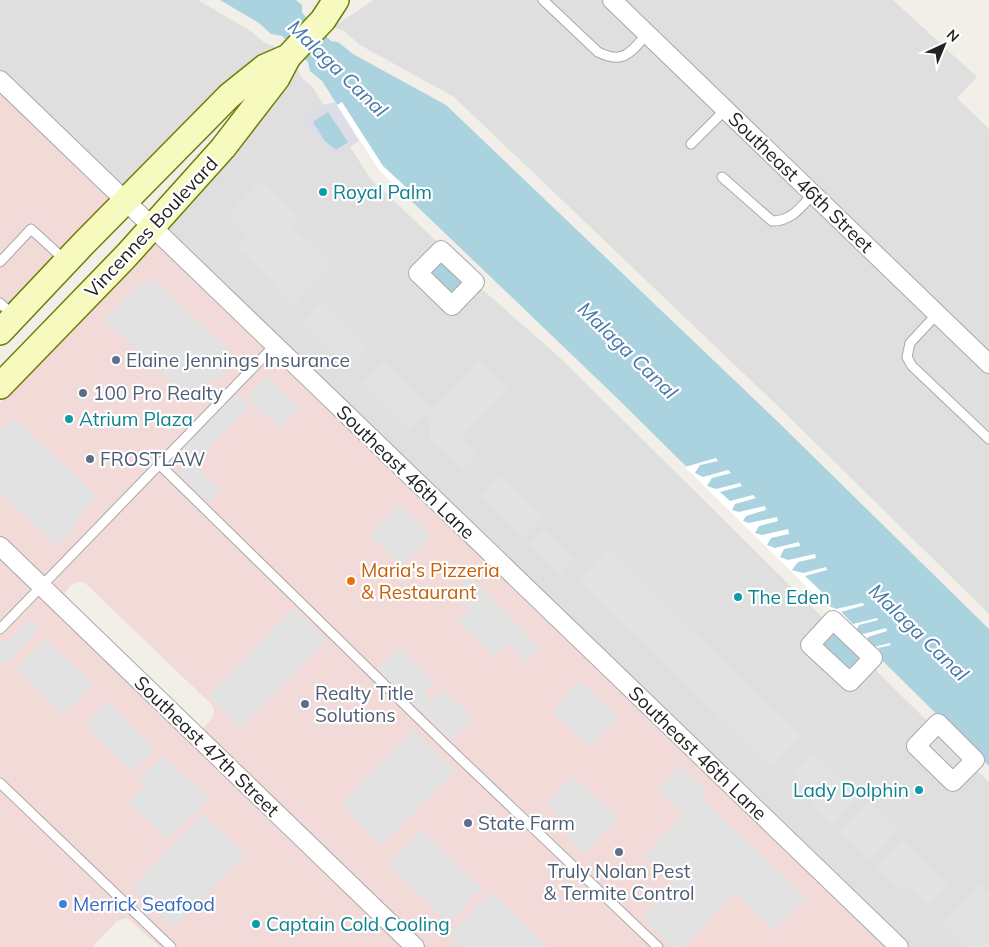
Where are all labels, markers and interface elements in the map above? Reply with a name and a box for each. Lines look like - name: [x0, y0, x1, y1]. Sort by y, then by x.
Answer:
- water label: Malaga Canal: [283, 14, 393, 122]
- north arrow: [919, 20, 969, 70]
- text: N: [943, 26, 963, 46]
- street label: Southeast 46th Street: [724, 107, 879, 258]
- street label: Vincennes Boulevard: [79, 151, 223, 303]
- place label: Royal Palm: [333, 180, 432, 204]
- marker: Royal Palm: [317, 186, 329, 198]
- water label: Malaga Canal: [573, 296, 683, 404]
- place label: Elaine Jennings Insurance: [126, 348, 350, 372]
- marker: Elaine Jennings Insurance: [110, 354, 122, 366]
- place label: 100 Pro Realty: [93, 381, 223, 405]
- marker: 100 Pro Realty: [77, 387, 89, 399]
- street label: Southeast 46th Lane: [332, 400, 480, 544]
- place label: Atrium Plaza: [79, 407, 193, 431]
- marker: Atrium Plaza: [63, 413, 75, 425]
- place label: FROSTLAW: [100, 447, 205, 471]
- marker: FROSTLAW: [84, 453, 96, 465]
- place label: Maria's Pizzeria & Restaurant: [361, 558, 500, 604]
- marker: Maria's Pizzeria & Restaurant: [345, 575, 357, 587]
- water label: Malaga Canal: [864, 578, 974, 686]
- place label: The Eden: [748, 585, 830, 609]
- marker: The Eden: [732, 591, 744, 603]
- street label: Southeast 47th Street: [130, 671, 285, 822]
- place label: Realty Title Solutions: [315, 681, 414, 727]
- street label: Southeast 46th Lane: [624, 681, 772, 825]
- marker: Realty Title Solutions: [299, 698, 311, 710]
- place label: Lady Dolphin: [793, 778, 909, 802]
- marker: Lady Dolphin: [913, 784, 925, 796]
- place label: State Farm: [478, 811, 575, 835]
- marker: State Farm: [462, 817, 474, 829]
- marker: Truly Nolan Pest & Termite Control: [613, 846, 625, 858]
- place label: Truly Nolan Pest & Termite Control: [543, 859, 695, 905]
- place label: Merrick Seafood: [73, 892, 215, 916]
- marker: Merrick Seafood: [57, 898, 69, 910]
- place label: Captain Cold Cooling: [266, 912, 450, 936]
- marker: Captain Cold Cooling: [250, 918, 262, 930]

